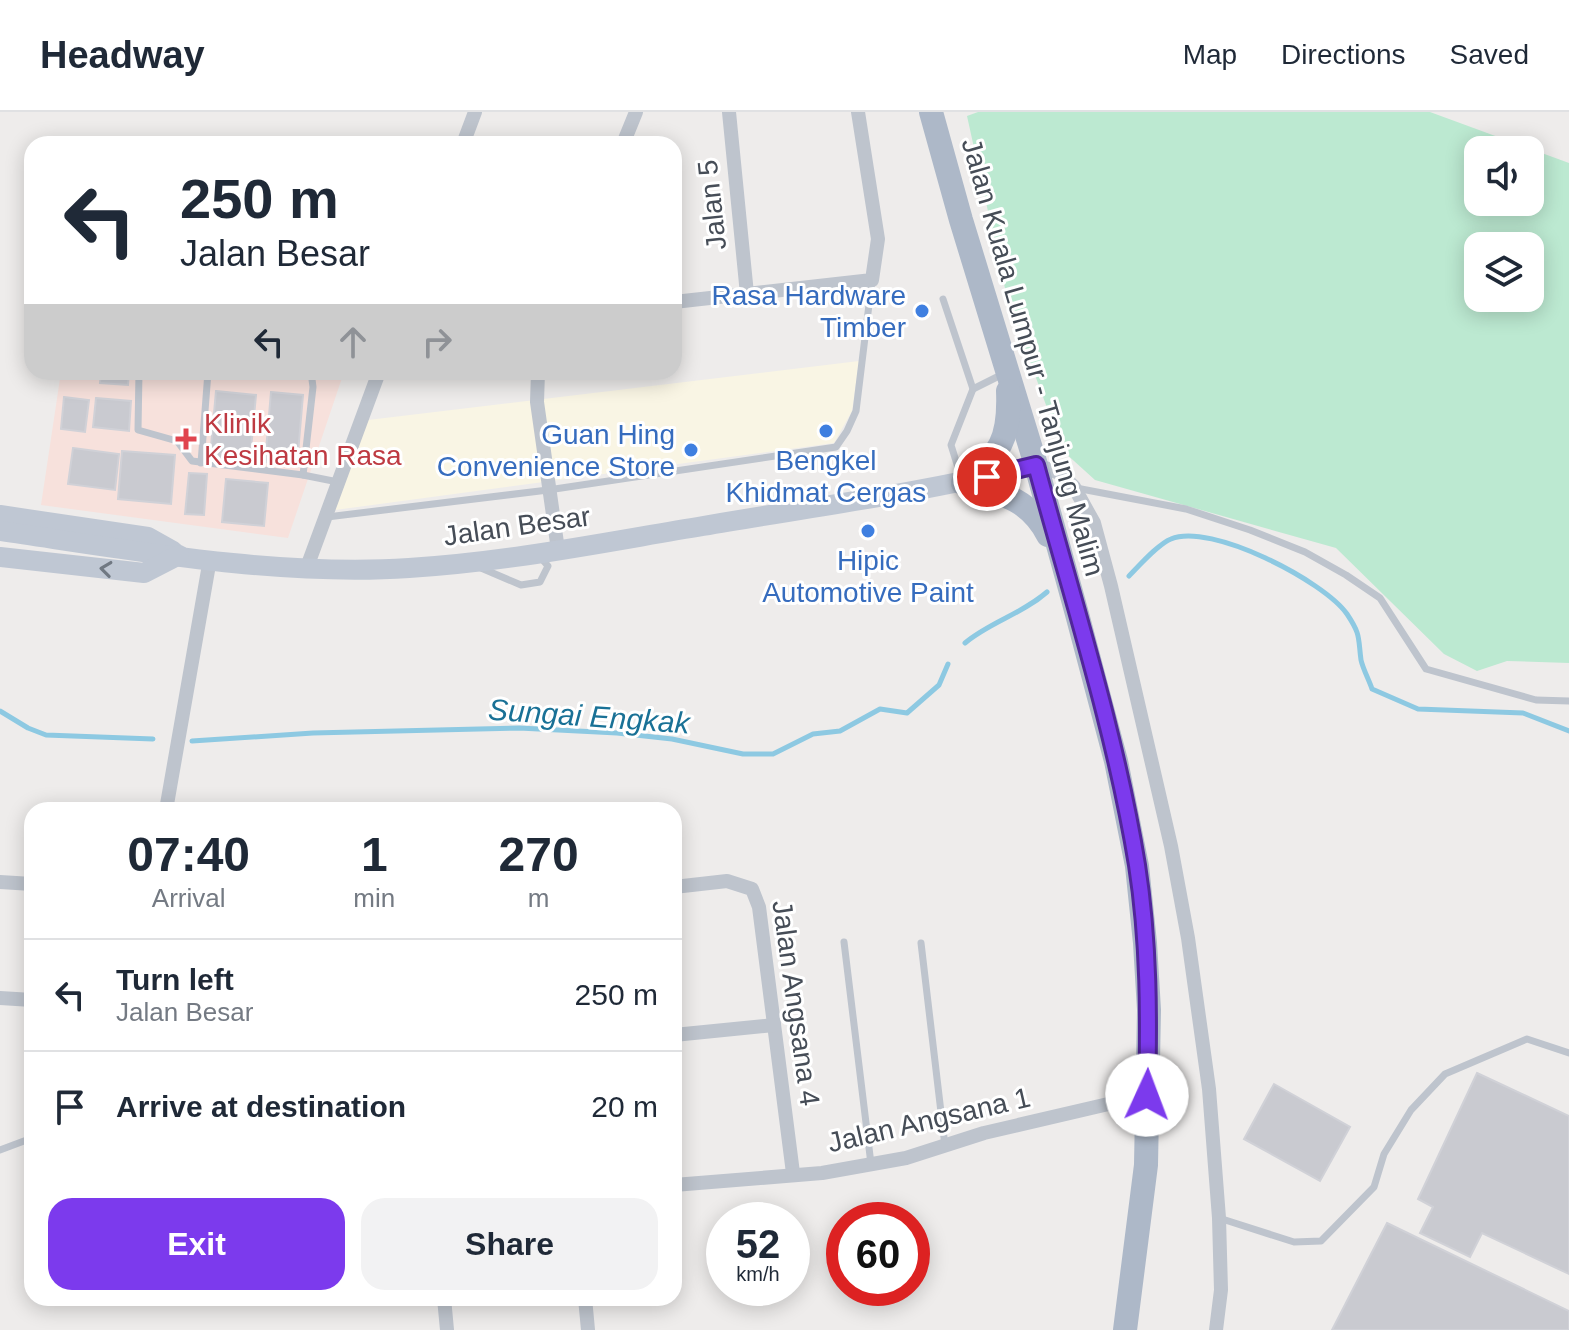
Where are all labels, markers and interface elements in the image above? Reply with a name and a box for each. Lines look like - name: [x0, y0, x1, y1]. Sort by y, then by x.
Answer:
- text: Headway: [40, 34, 205, 76]
- text: Map: [1183, 39, 1237, 70]
- text: Directions: [1281, 39, 1406, 70]
- text: Saved: [1450, 39, 1529, 70]
- street label: Jalan Kuala Lumpur - Tanjung Malim: [956, 135, 1110, 579]
- map controls: [1464, 136, 1544, 312]
- button: sound: [1464, 136, 1544, 216]
- street label: Jalan 5: [692, 158, 732, 252]
- text: 250 m: [180, 167, 339, 230]
- icon: left: [48, 168, 152, 272]
- button: layers: [1464, 232, 1544, 312]
- text: Jalan Besar: [180, 233, 370, 274]
- place label: Rasa Hardware Timber: [711, 280, 906, 343]
- marker: Rasa Hardware Timber: [913, 302, 931, 320]
- icon: left: [247, 320, 291, 364]
- icon: ahead: [331, 320, 375, 364]
- icon: right: [415, 320, 459, 364]
- place label: Klinik Kesihatan Rasa: [204, 408, 402, 471]
- place label: Guan Hing Convenience Store: [437, 419, 675, 482]
- marker: Bengkel Khidmat Cergas: [817, 422, 835, 440]
- marker: Klinik Kesihatan Rasa: [175, 428, 197, 450]
- marker: Guan Hing Convenience Store: [682, 441, 700, 459]
- pin: [953, 443, 1021, 511]
- place label: Bengkel Khidmat Cergas: [726, 445, 926, 508]
- icon: arrive: [965, 455, 1009, 499]
- street label: Jalan Besar: [442, 500, 592, 552]
- marker: Hipic Automotive Paint: [859, 522, 877, 540]
- place label: Hipic Automotive Paint: [762, 545, 974, 608]
- one-way arrow: [99, 560, 112, 577]
- water label: Sungai Engkak: [487, 693, 693, 740]
- text: 07:40: [127, 828, 250, 881]
- text: 1: [361, 828, 388, 881]
- text: 270: [499, 828, 579, 881]
- text: Arrival: [152, 883, 226, 913]
- text: min: [353, 883, 395, 913]
- text: m: [528, 883, 549, 913]
- street label: Jalan Angsana 4: [766, 898, 826, 1108]
- text: Turn left: [116, 963, 234, 996]
- icon: left: [48, 973, 92, 1017]
- text: 250 m: [575, 978, 658, 1011]
- text: Jalan Besar: [116, 997, 253, 1027]
- position arrow: [1105, 1053, 1189, 1137]
- street label: Jalan Angsana 1: [825, 1082, 1033, 1158]
- icon: arrive: [48, 1085, 92, 1129]
- text: Arrive at destination: [116, 1090, 406, 1123]
- text: 20 m: [591, 1090, 658, 1123]
- button: Exit: [48, 1198, 345, 1290]
- button: Share: [361, 1198, 658, 1290]
- speed limit sign: 60: [826, 1202, 930, 1306]
- text: 52: [736, 1222, 780, 1266]
- text: km/h: [736, 1263, 780, 1285]

